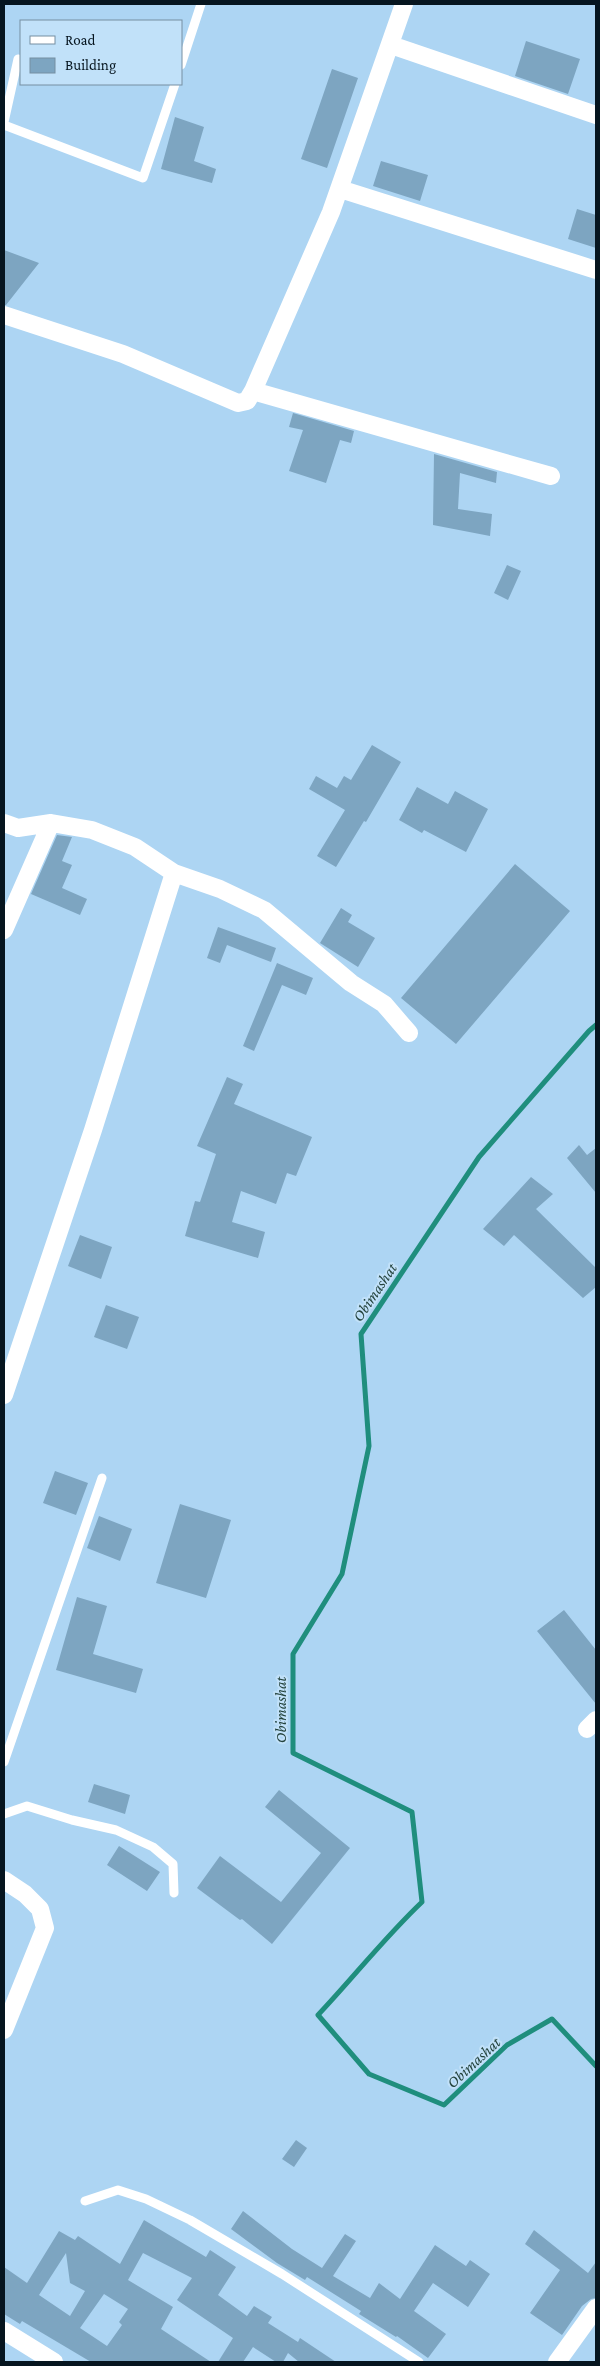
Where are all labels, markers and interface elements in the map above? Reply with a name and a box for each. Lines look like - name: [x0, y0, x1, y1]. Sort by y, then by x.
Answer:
- legend: [20, 20, 182, 85]
- text: Road: [65, 32, 96, 48]
- text: Building: [65, 57, 116, 74]
- water label: Obimashat: [349, 1260, 400, 1325]
- water label: Obimashat: [272, 1677, 289, 1743]
- water label: Obimashat: [443, 2033, 504, 2091]

